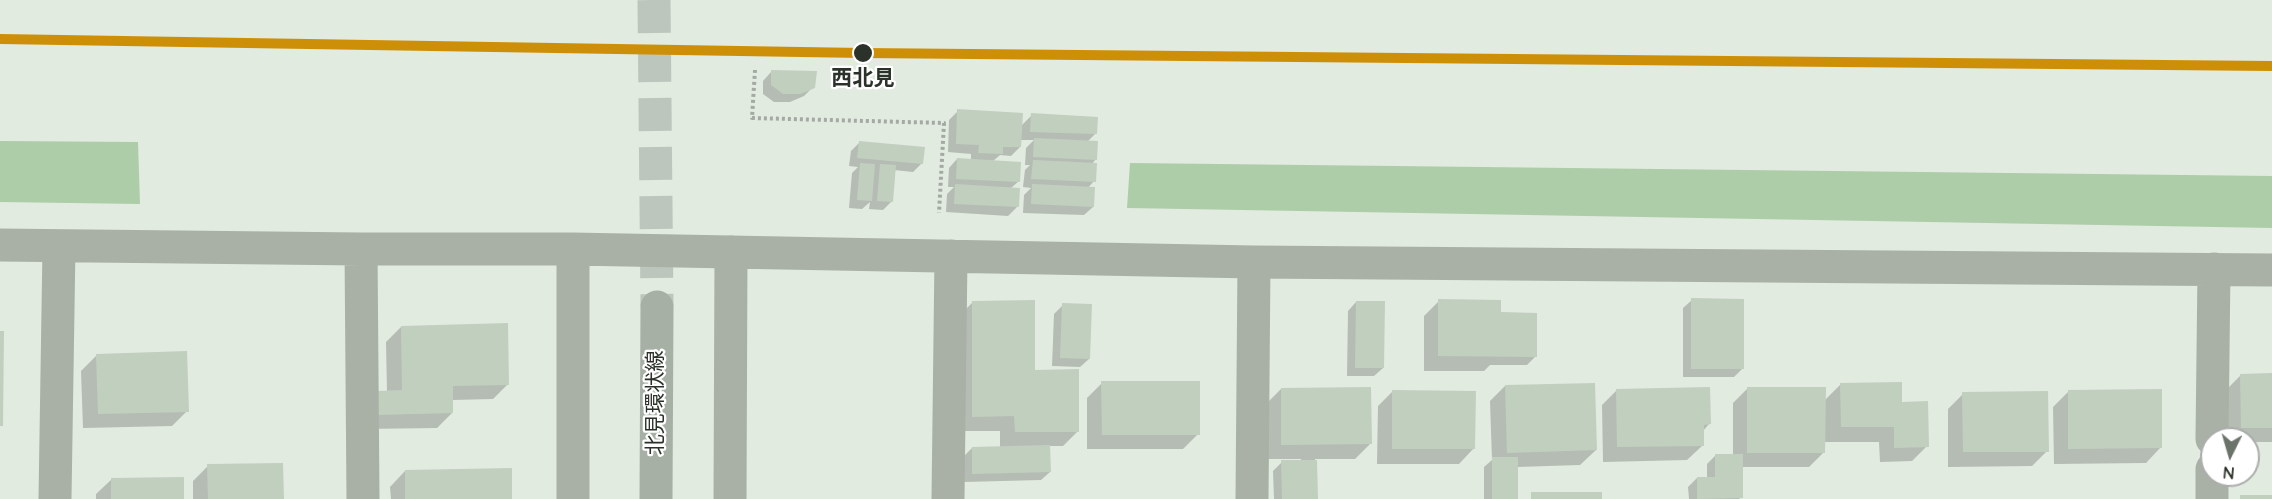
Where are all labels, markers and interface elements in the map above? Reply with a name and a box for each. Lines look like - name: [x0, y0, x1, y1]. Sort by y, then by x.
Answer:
- marker: 西北見: [852, 42, 874, 64]
- place label: 西北見: [832, 66, 894, 92]
- street label: 北見環状線: [643, 351, 669, 455]
- north arrow: [2200, 427, 2260, 487]
- text: N: [2222, 462, 2235, 483]

